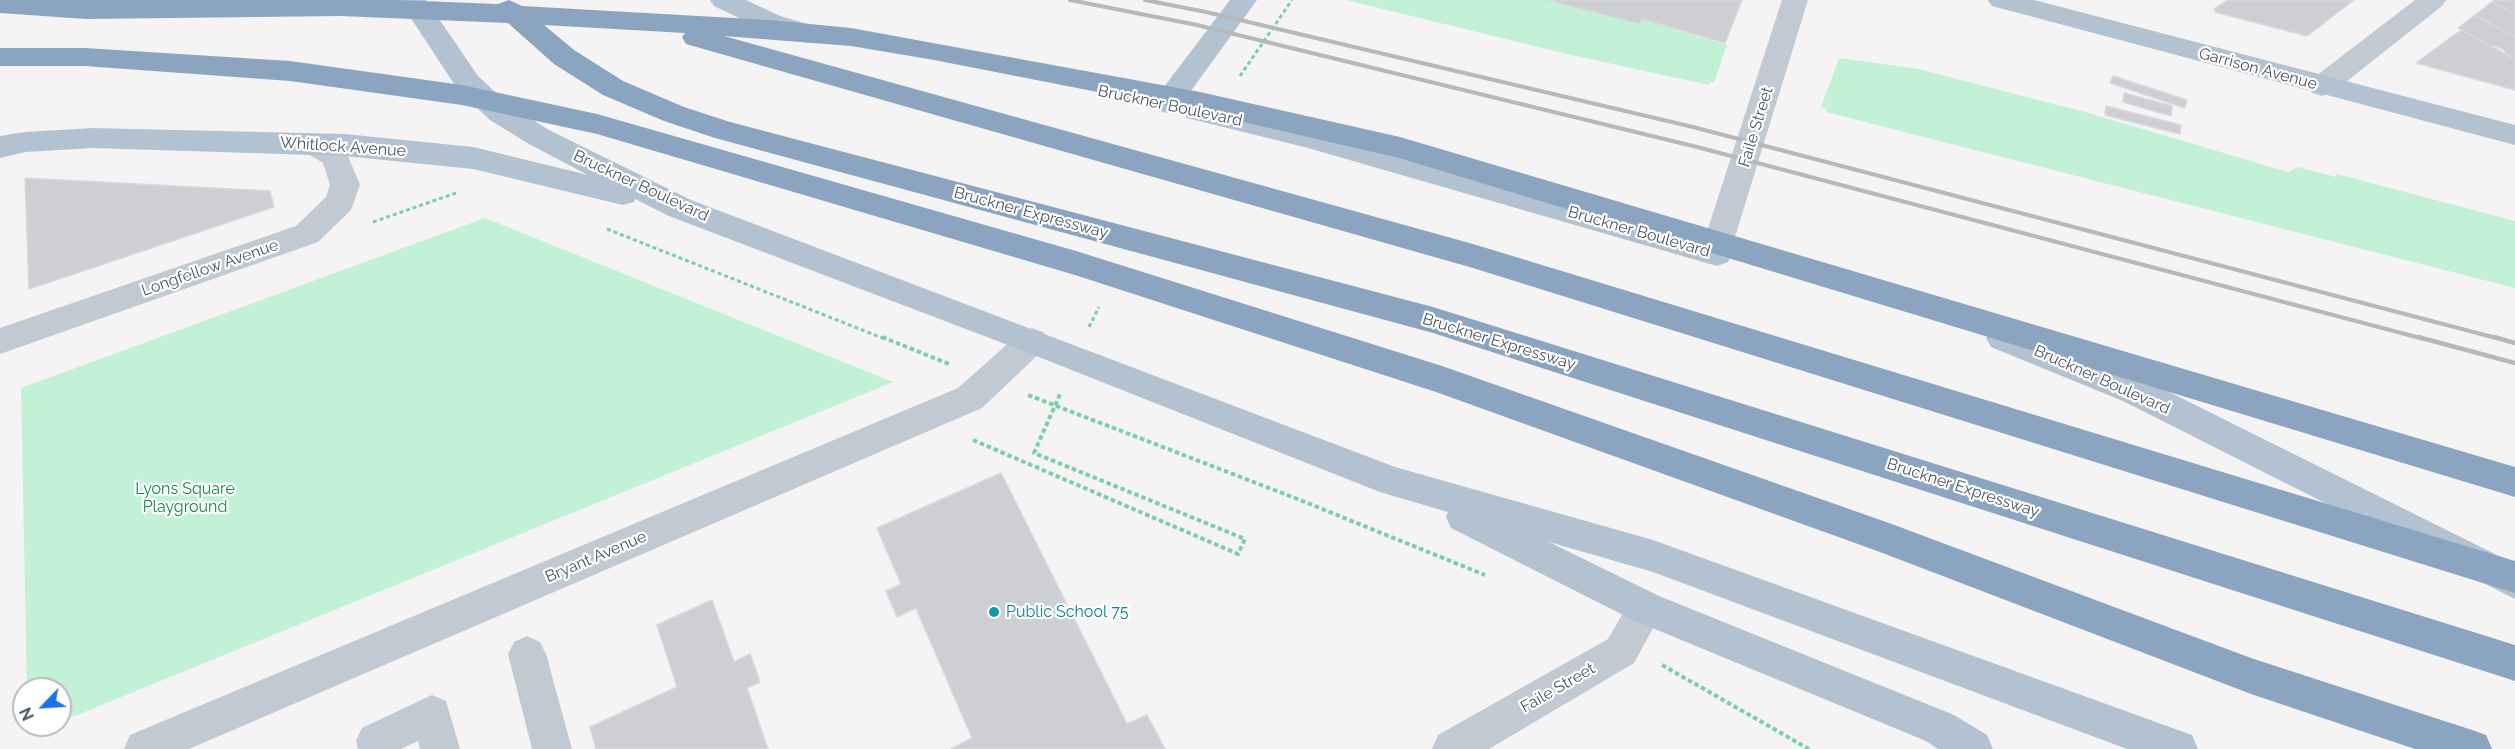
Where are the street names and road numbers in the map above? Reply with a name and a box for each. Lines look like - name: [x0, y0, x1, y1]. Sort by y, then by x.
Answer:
- street label: Garrison Avenue: [2197, 44, 2319, 94]
- street label: Bruckner Boulevard: [1096, 81, 1244, 131]
- street label: Faile Street: [1735, 85, 1777, 169]
- street label: Whitlock Avenue: [279, 133, 407, 161]
- street label: Bruckner Boulevard: [570, 146, 712, 226]
- street label: Bruckner Expressway: [952, 183, 1110, 243]
- street label: Bruckner Boulevard: [1566, 203, 1712, 261]
- street label: Longfellow Avenue: [139, 236, 281, 300]
- street label: Bruckner Expressway: [1420, 310, 1578, 374]
- street label: Bruckner Boulevard: [2031, 341, 2173, 419]
- street label: Bruckner Expressway: [1884, 454, 2042, 522]
- street label: Bryant Avenue: [542, 527, 650, 587]
- street label: Faile Street: [1517, 659, 1599, 717]

